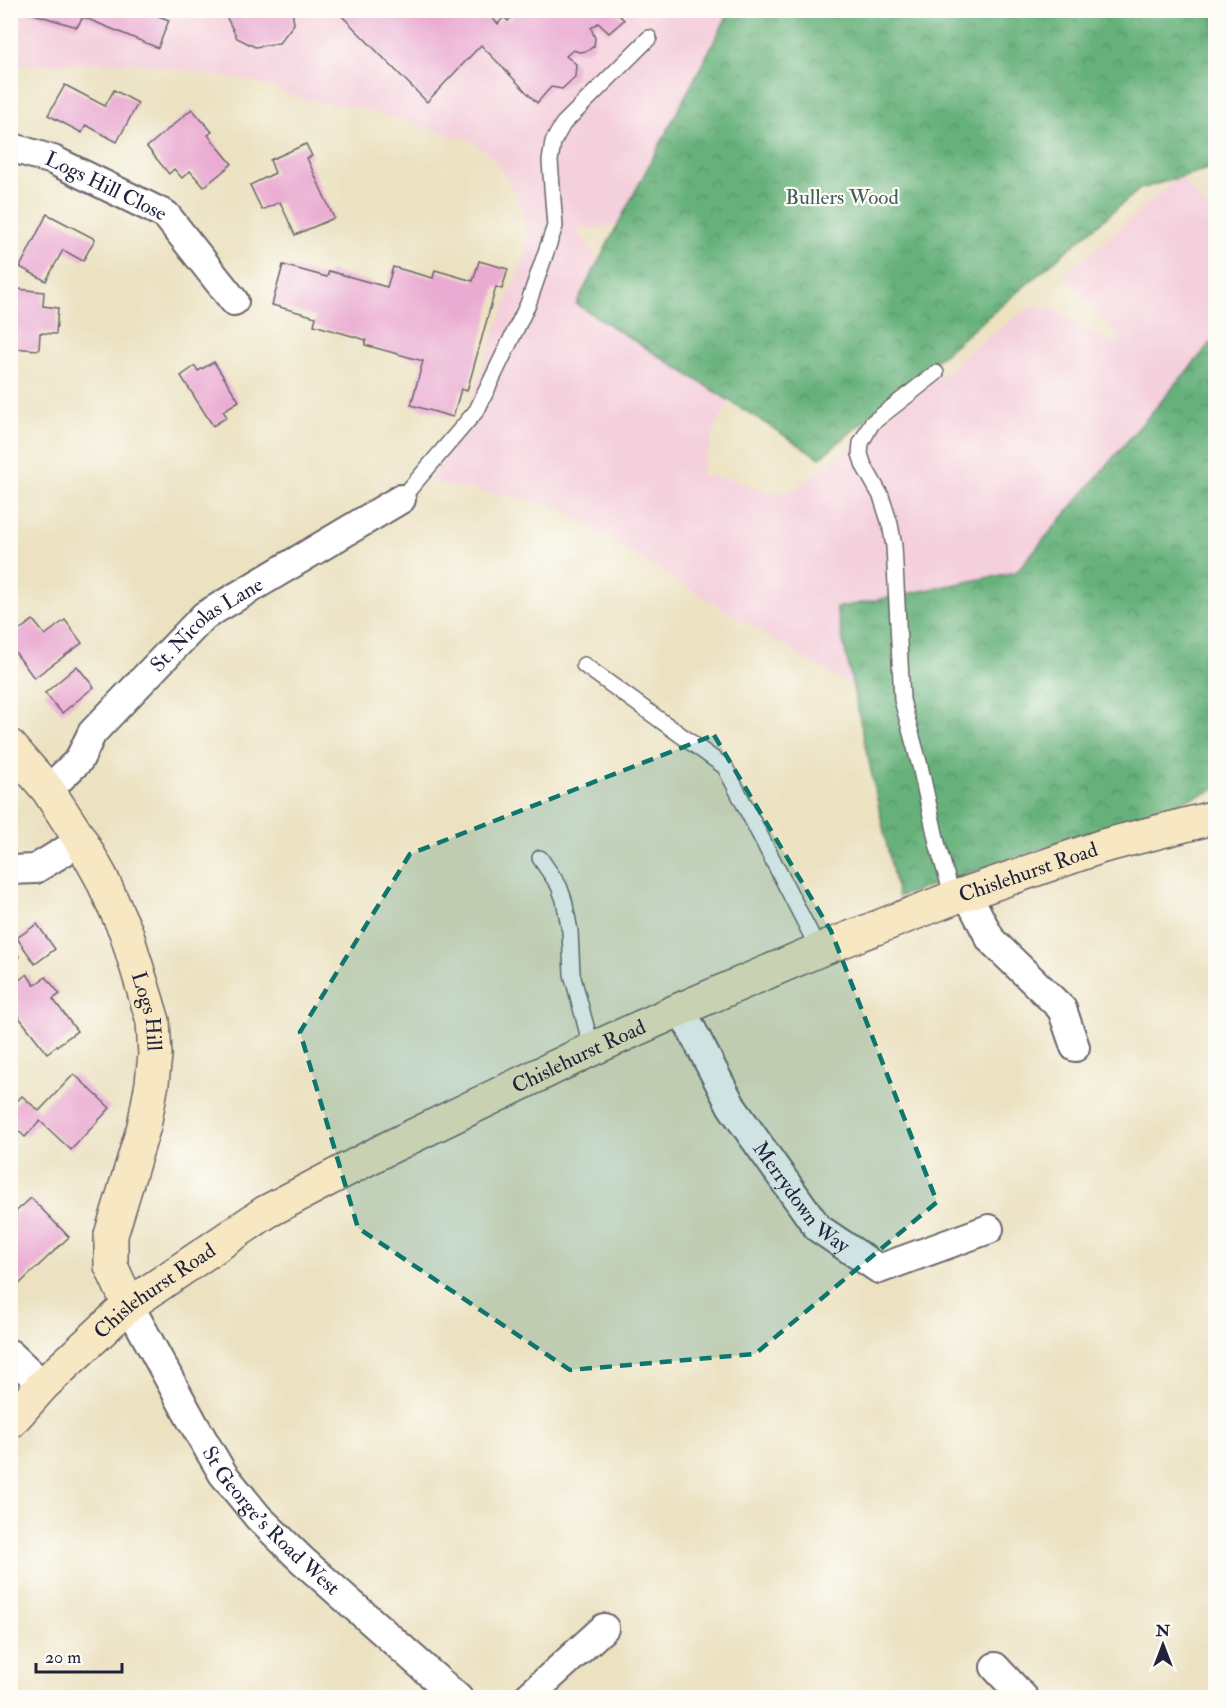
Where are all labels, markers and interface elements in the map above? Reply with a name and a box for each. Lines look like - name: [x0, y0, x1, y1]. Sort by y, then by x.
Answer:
- street label: Logs Hill Close: [41, 145, 172, 227]
- park label: Bullers Wood: [785, 184, 899, 211]
- street label: St. Nicolas Lane: [144, 570, 268, 678]
- street label: Chislehurst Road: [955, 835, 1102, 909]
- street label: Logs Hill: [125, 968, 168, 1052]
- street label: Chislehurst Road: [507, 1013, 651, 1099]
- street label: Merrydown Way: [747, 1136, 856, 1260]
- street label: Chislehurst Road: [88, 1236, 221, 1345]
- street label: St George's Road West: [196, 1441, 346, 1601]
- north arrow: [1133, 1615, 1193, 1675]
- text: N: [1155, 1621, 1171, 1641]
- scale bar: [36, 1636, 122, 1674]
- text: 20 m: [45, 1646, 81, 1669]

